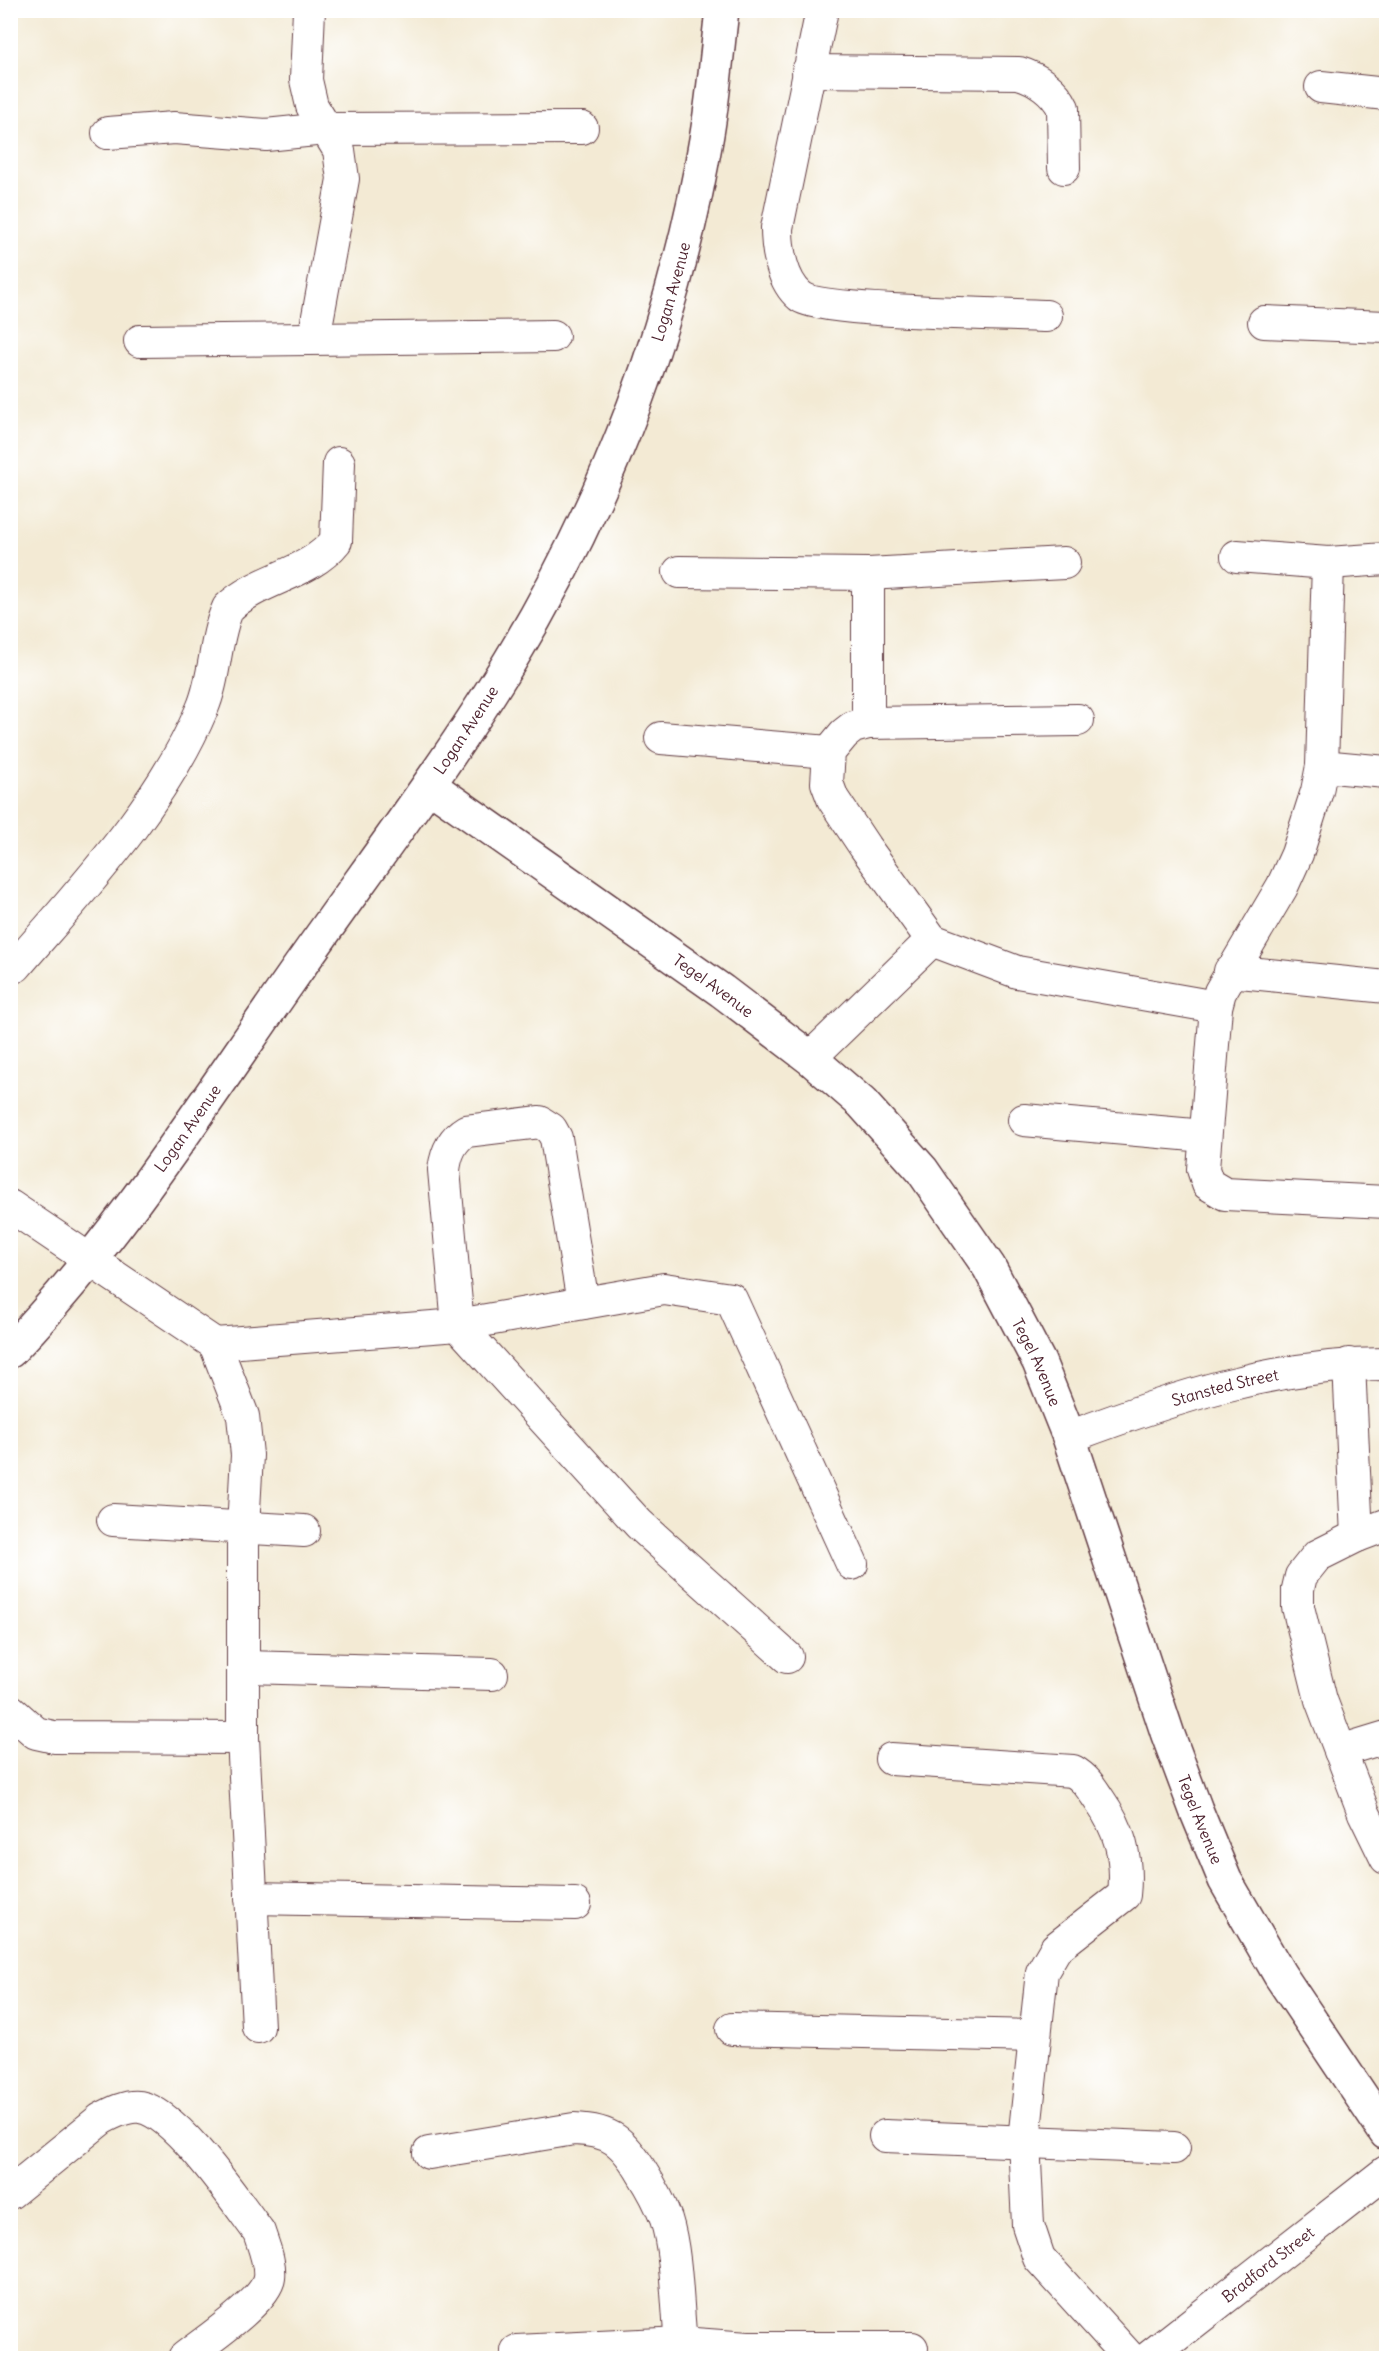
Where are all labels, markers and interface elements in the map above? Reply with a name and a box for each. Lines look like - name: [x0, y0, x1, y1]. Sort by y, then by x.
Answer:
- street label: Logan Avenue: [647, 240, 694, 344]
- street label: Logan Avenue: [429, 682, 502, 778]
- street label: Tegel Avenue: [669, 950, 758, 1021]
- street label: Logan Avenue: [150, 1081, 225, 1176]
- street label: Tegel Avenue: [1008, 1315, 1066, 1409]
- street label: Stansted Street: [1169, 1364, 1281, 1410]
- street label: Tegel Avenue: [1174, 1772, 1227, 1867]
- street label: Bradford Street: [1218, 2222, 1318, 2307]

